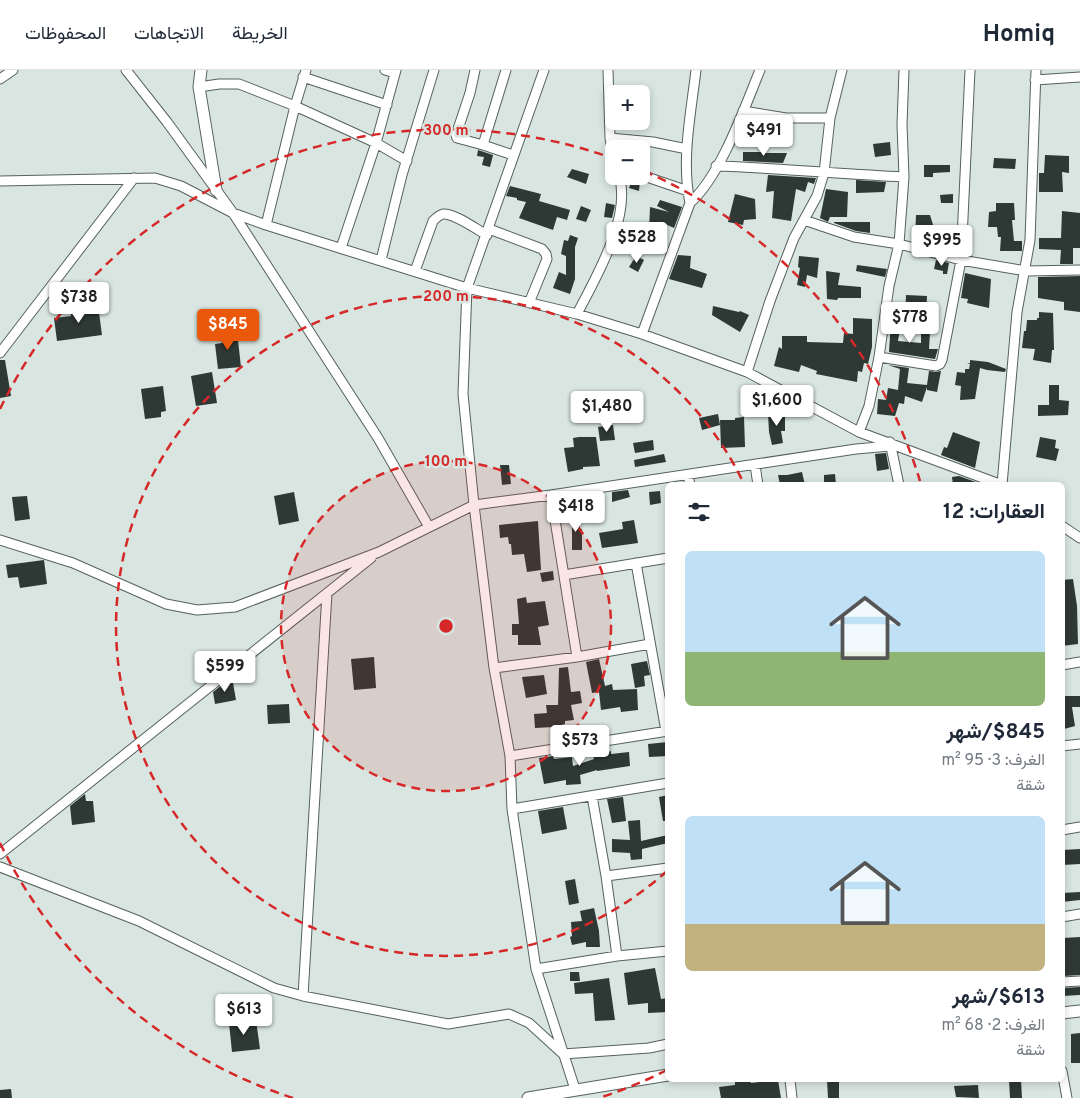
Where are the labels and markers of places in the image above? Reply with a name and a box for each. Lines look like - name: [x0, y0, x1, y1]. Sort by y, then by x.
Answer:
- pin: $491: [734, 114, 794, 157]
- pin: $528: [607, 222, 667, 264]
- pin: $995: [912, 224, 972, 267]
- pin: $738: [49, 282, 109, 324]
- pin: $778: [880, 302, 940, 344]
- pin: $845: [198, 308, 258, 351]
- pin: $1,600: [736, 384, 818, 427]
- pin: $1,480: [566, 390, 648, 433]
- pin: $418: [546, 490, 606, 533]
- centre of rings: [437, 617, 455, 635]
- pin: $599: [195, 650, 255, 693]
- pin: $573: [550, 724, 610, 767]
- pin: $613: [214, 994, 274, 1036]

